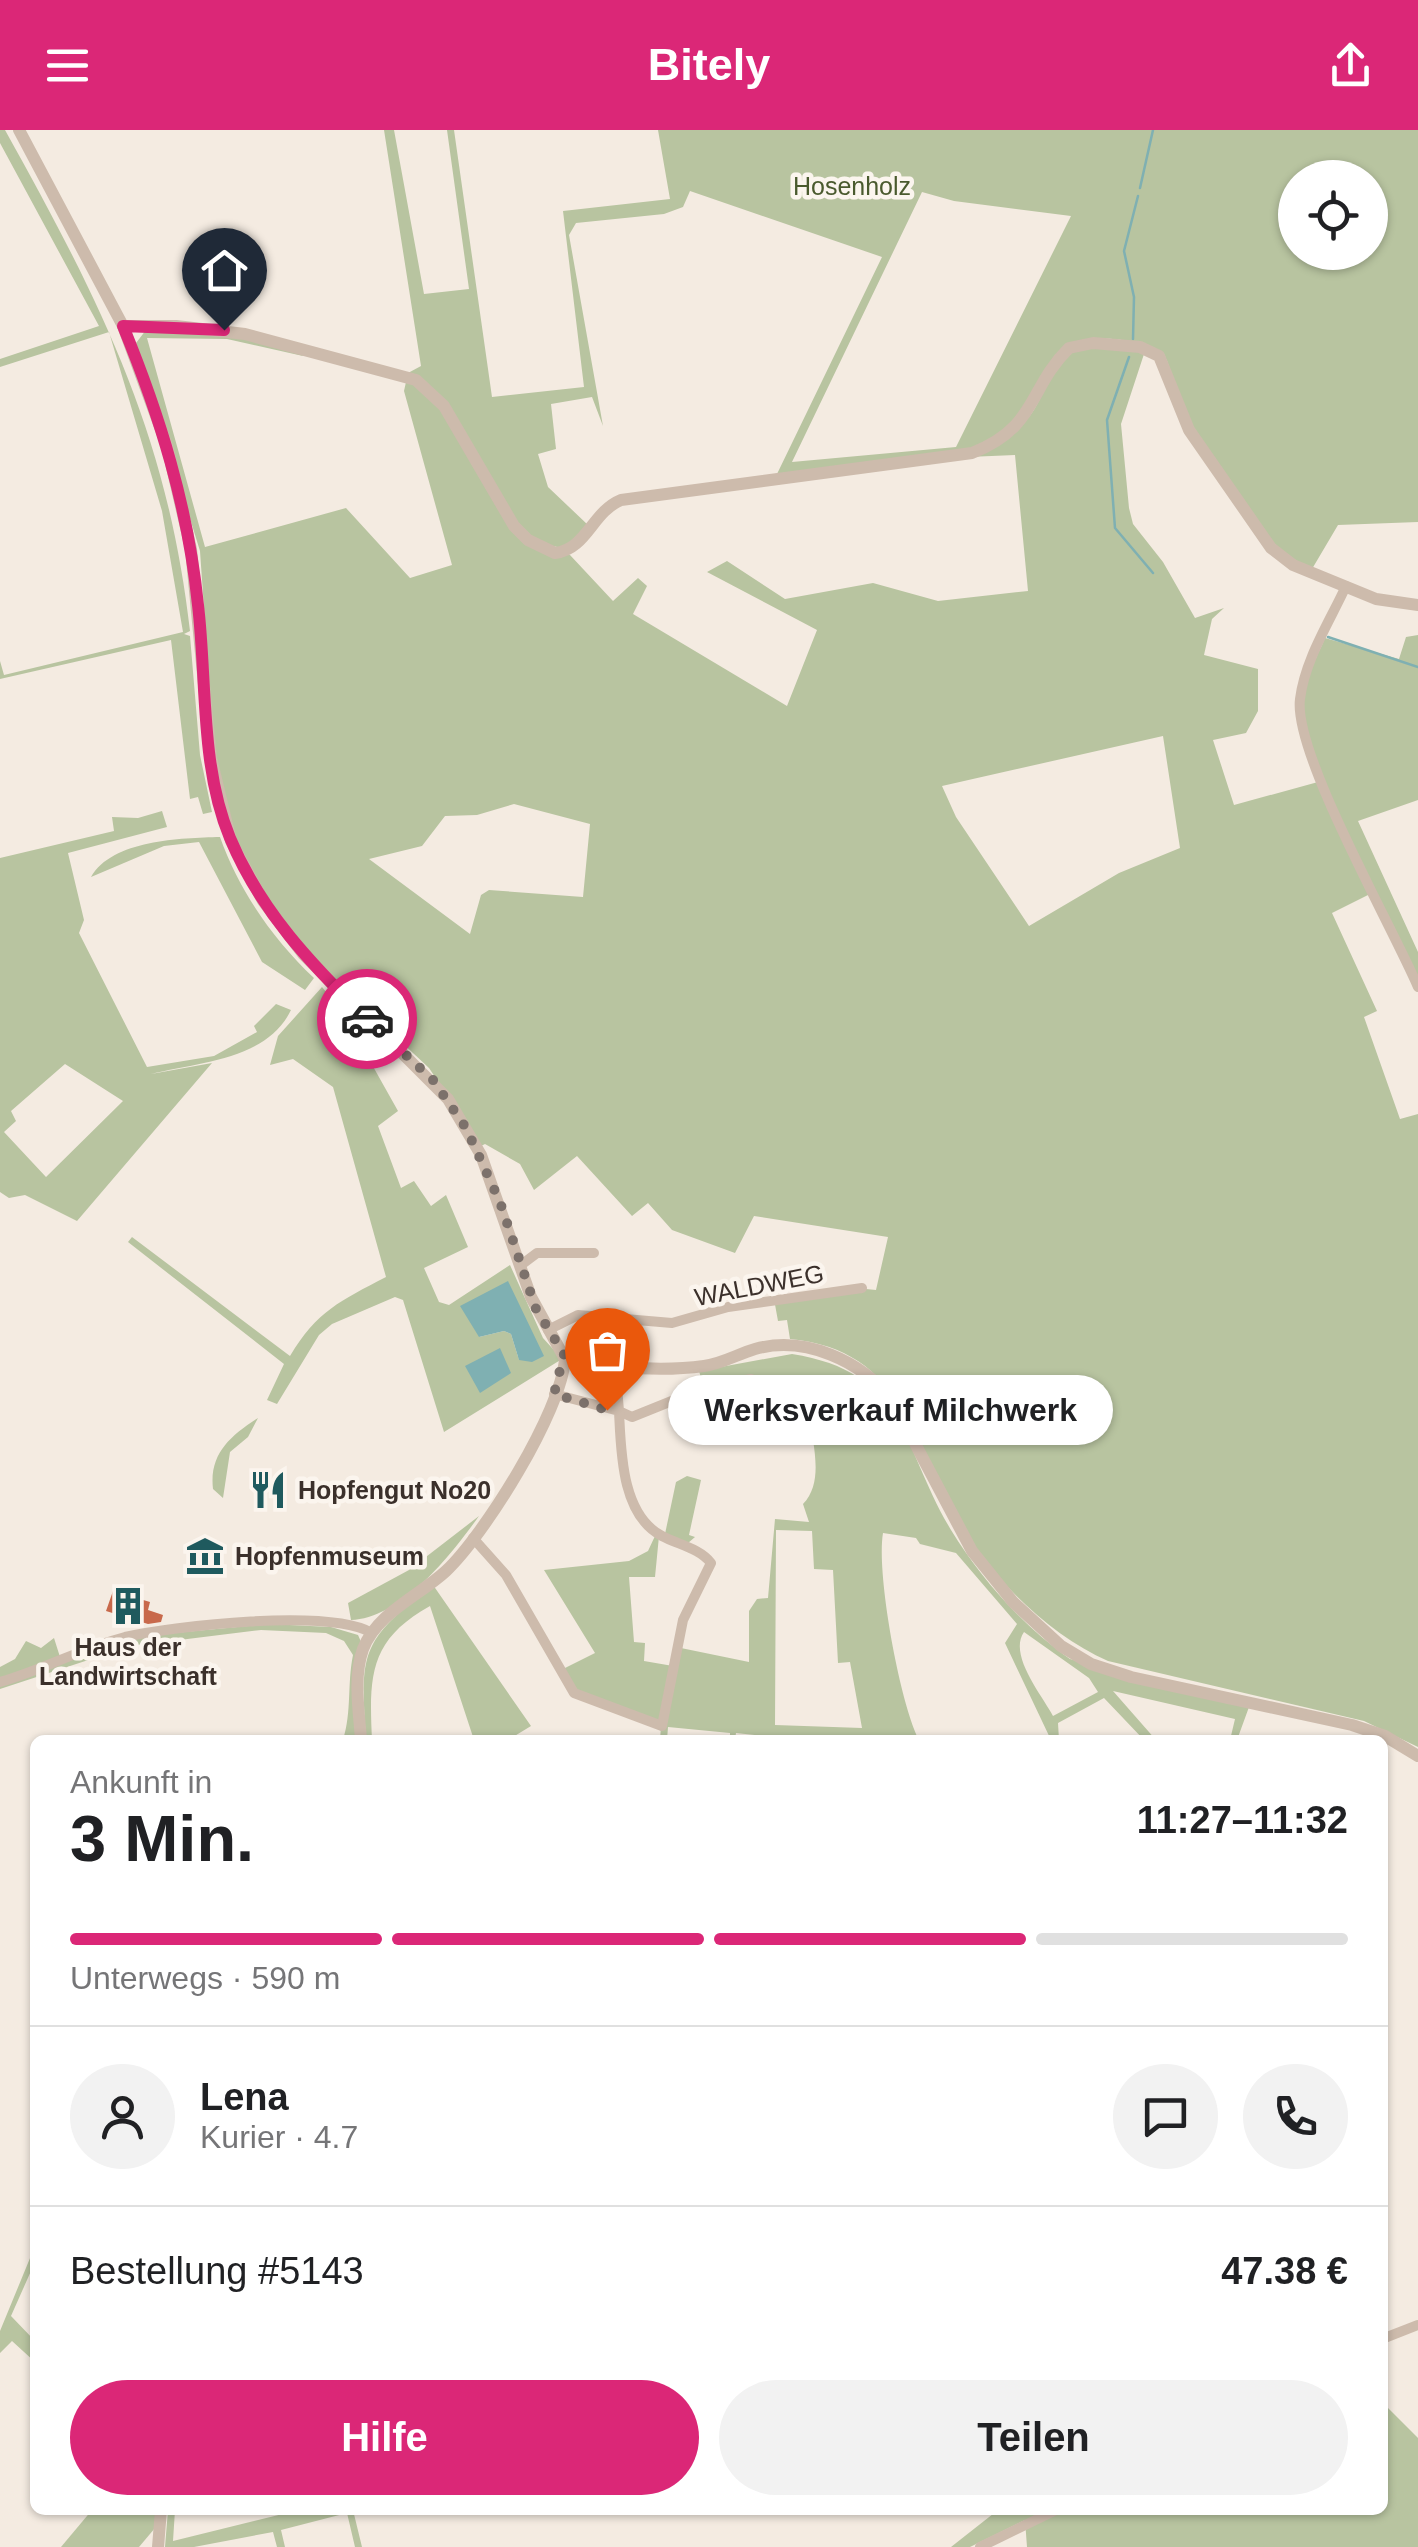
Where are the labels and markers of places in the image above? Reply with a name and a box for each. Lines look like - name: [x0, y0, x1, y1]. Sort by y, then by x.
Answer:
- pin: [182, 228, 267, 331]
- pin: [565, 1308, 650, 1411]
- callout: Werksverkauf Milchwerk: [667, 1375, 1112, 1445]
- restaurant icon: Hopfengut No20: [247, 1469, 289, 1511]
- place label: Hopfengut No20: [298, 1476, 491, 1504]
- museum icon: Hopfenmuseum: [184, 1535, 226, 1577]
- place label: Hopfenmuseum: [235, 1542, 424, 1570]
- building icon: Haus der Landwirtschaft: [107, 1585, 149, 1627]
- place label: Haus der Landwirtschaft: [39, 1633, 218, 1690]

